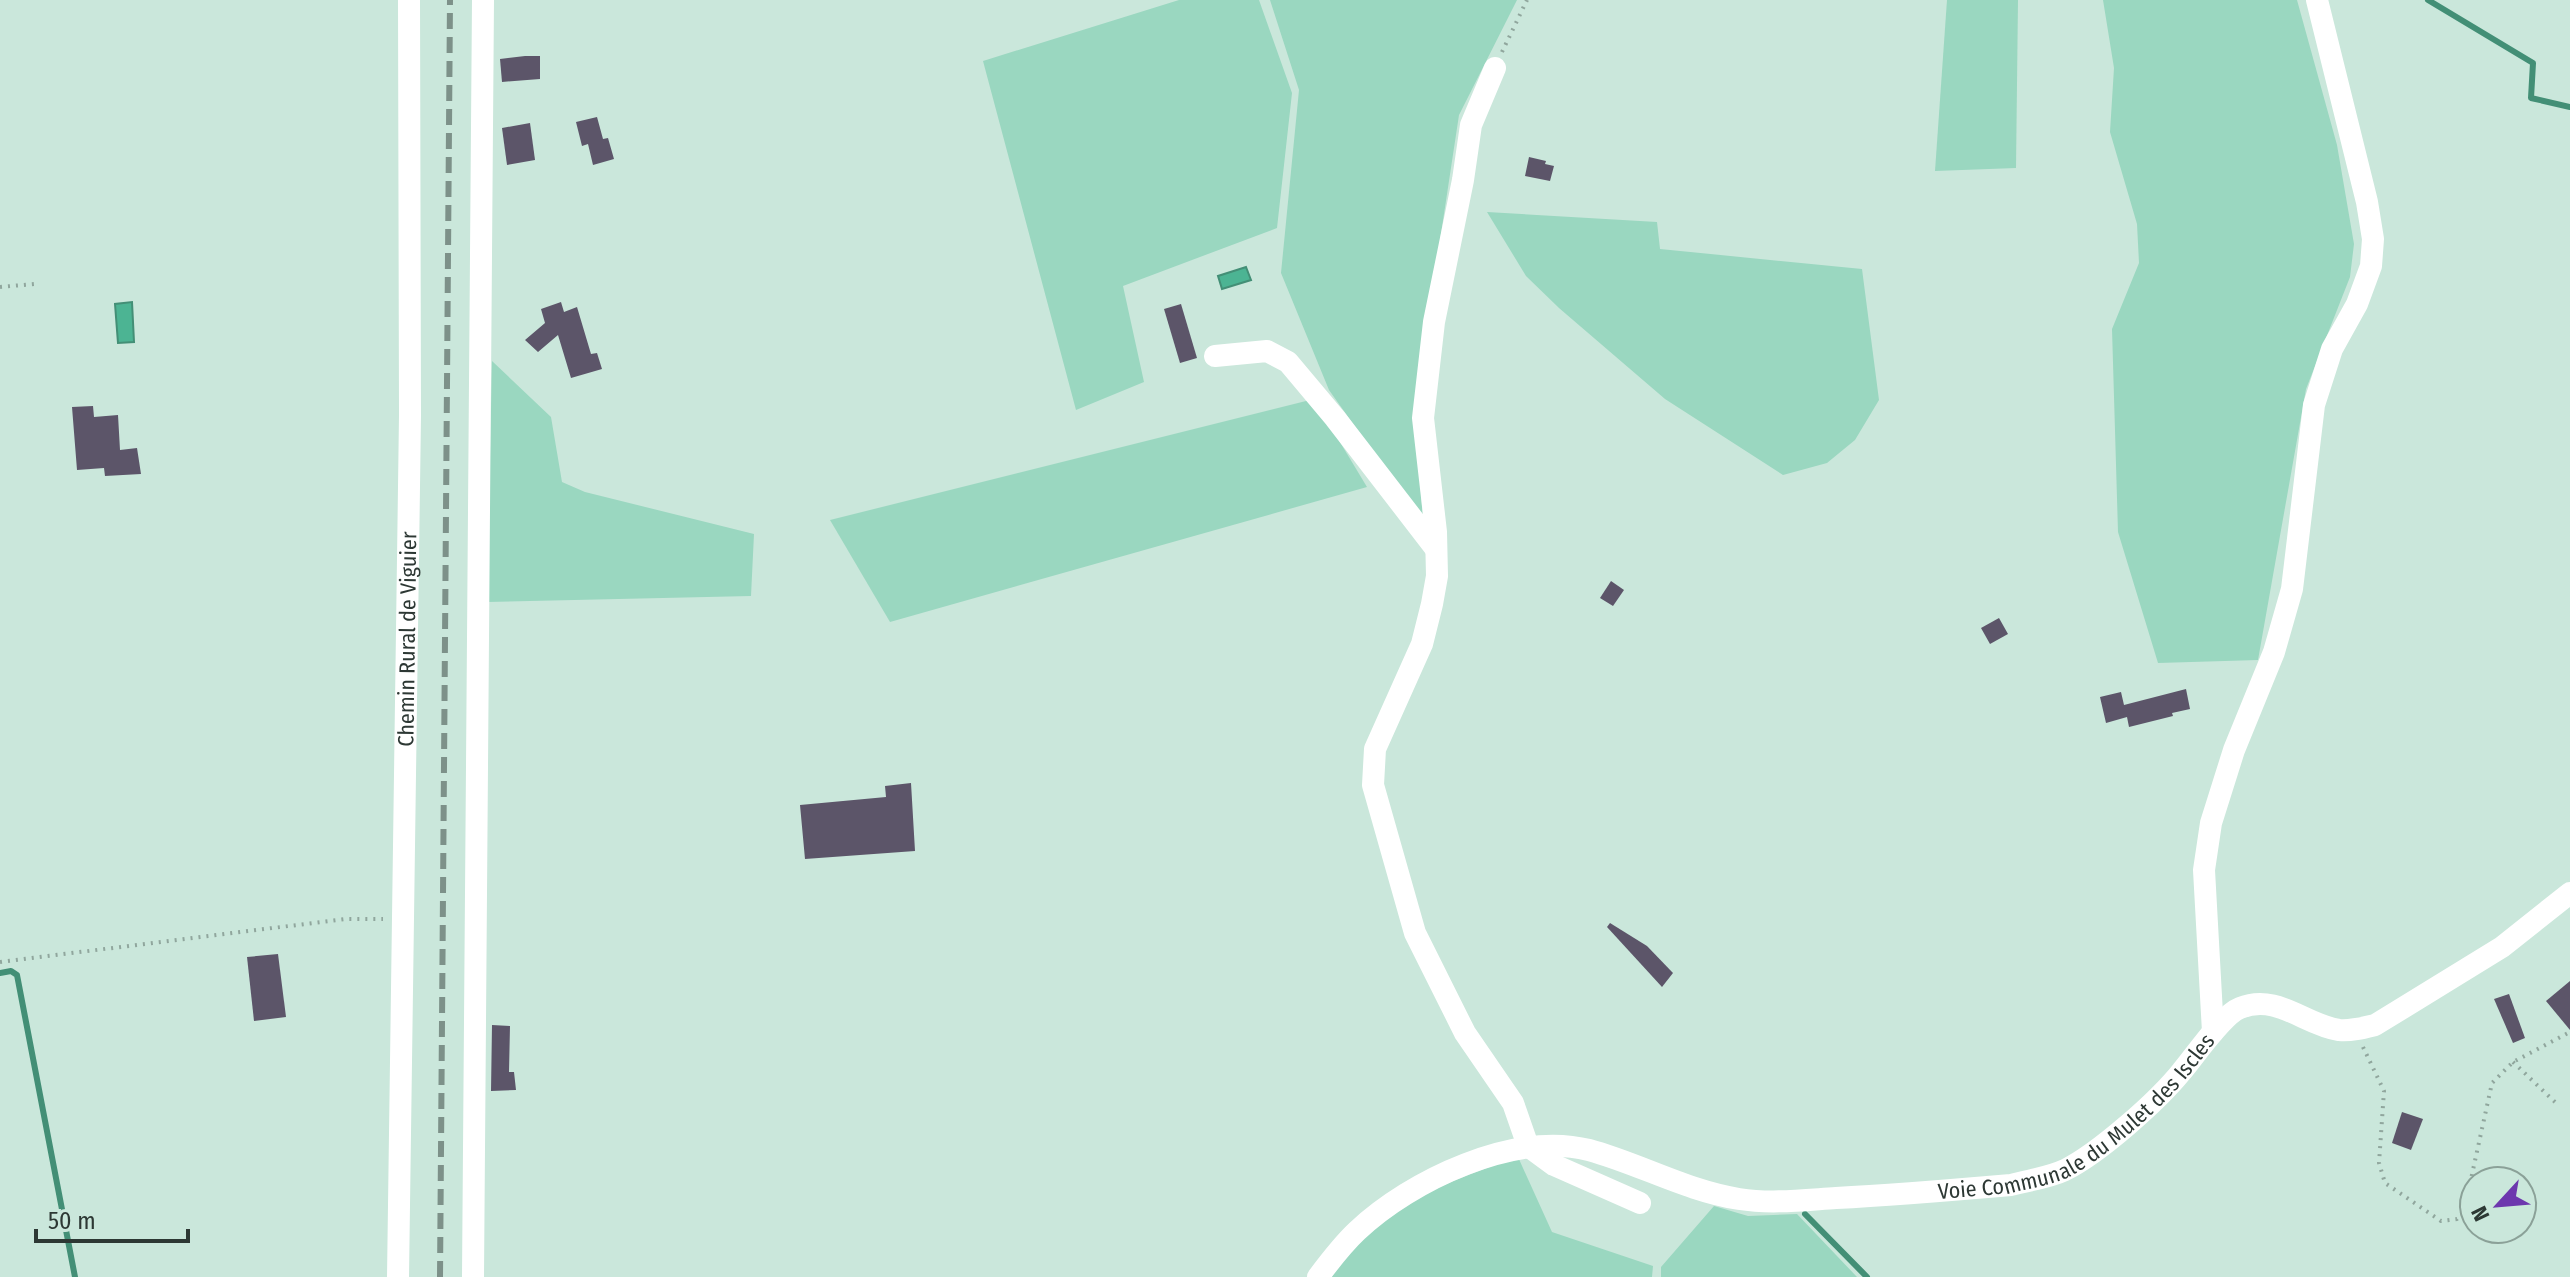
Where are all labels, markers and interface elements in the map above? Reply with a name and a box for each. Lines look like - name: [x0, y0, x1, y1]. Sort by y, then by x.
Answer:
- street label: Chemin Rural de Viguier: [392, 531, 422, 747]
- street label: Voie Communale du Mulet des Iscles: [1937, 1028, 2220, 1205]
- north arrow: [2458, 1165, 2538, 1245]
- scale bar: [36, 1193, 188, 1243]
- text: N: [2465, 1202, 2495, 1225]
- text: 50 m: [48, 1207, 96, 1235]

